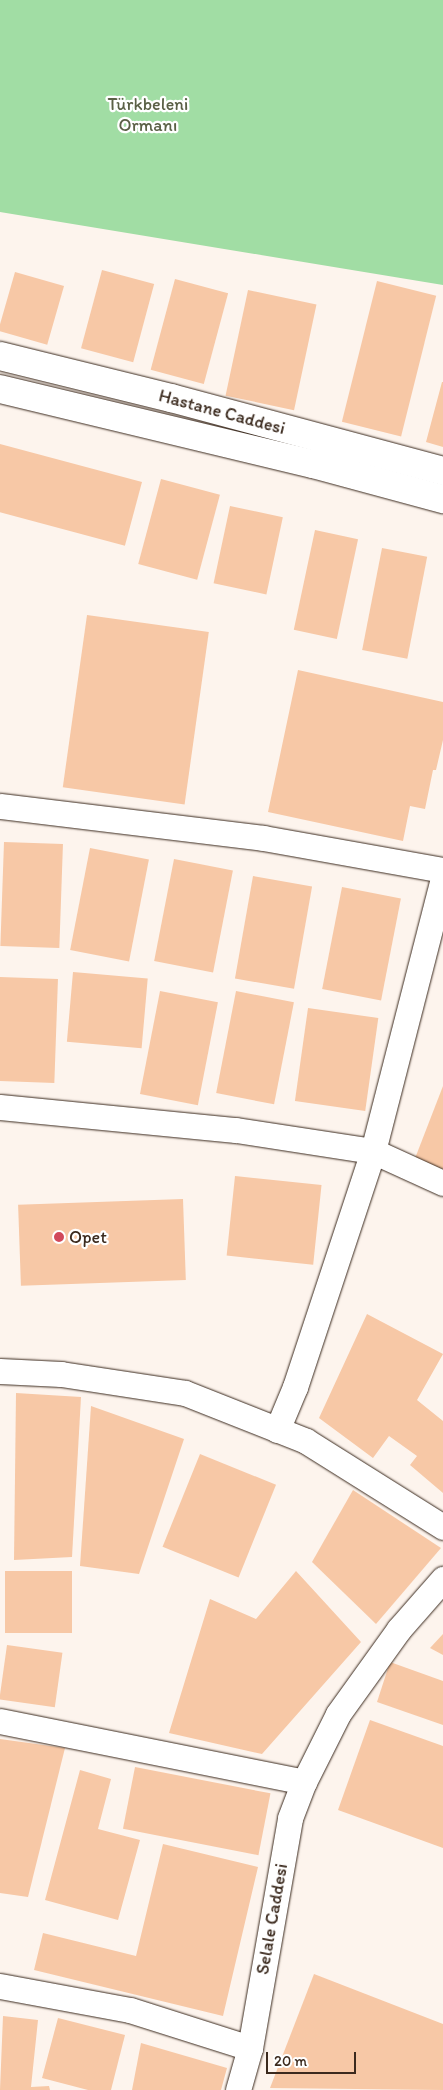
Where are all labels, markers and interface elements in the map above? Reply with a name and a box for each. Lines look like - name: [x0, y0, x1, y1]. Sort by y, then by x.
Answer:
- park label: Türkbeleni Ormanı: [108, 94, 188, 136]
- street label: Hastane Caddesi: [156, 385, 288, 439]
- place label: Opet: [69, 1226, 107, 1248]
- marker: Opet: [53, 1231, 65, 1243]
- street label: Selale Caddesi: [252, 1862, 292, 1976]
- scale bar: [268, 2042, 358, 2074]
- text: 20 m: [274, 2052, 307, 2070]

